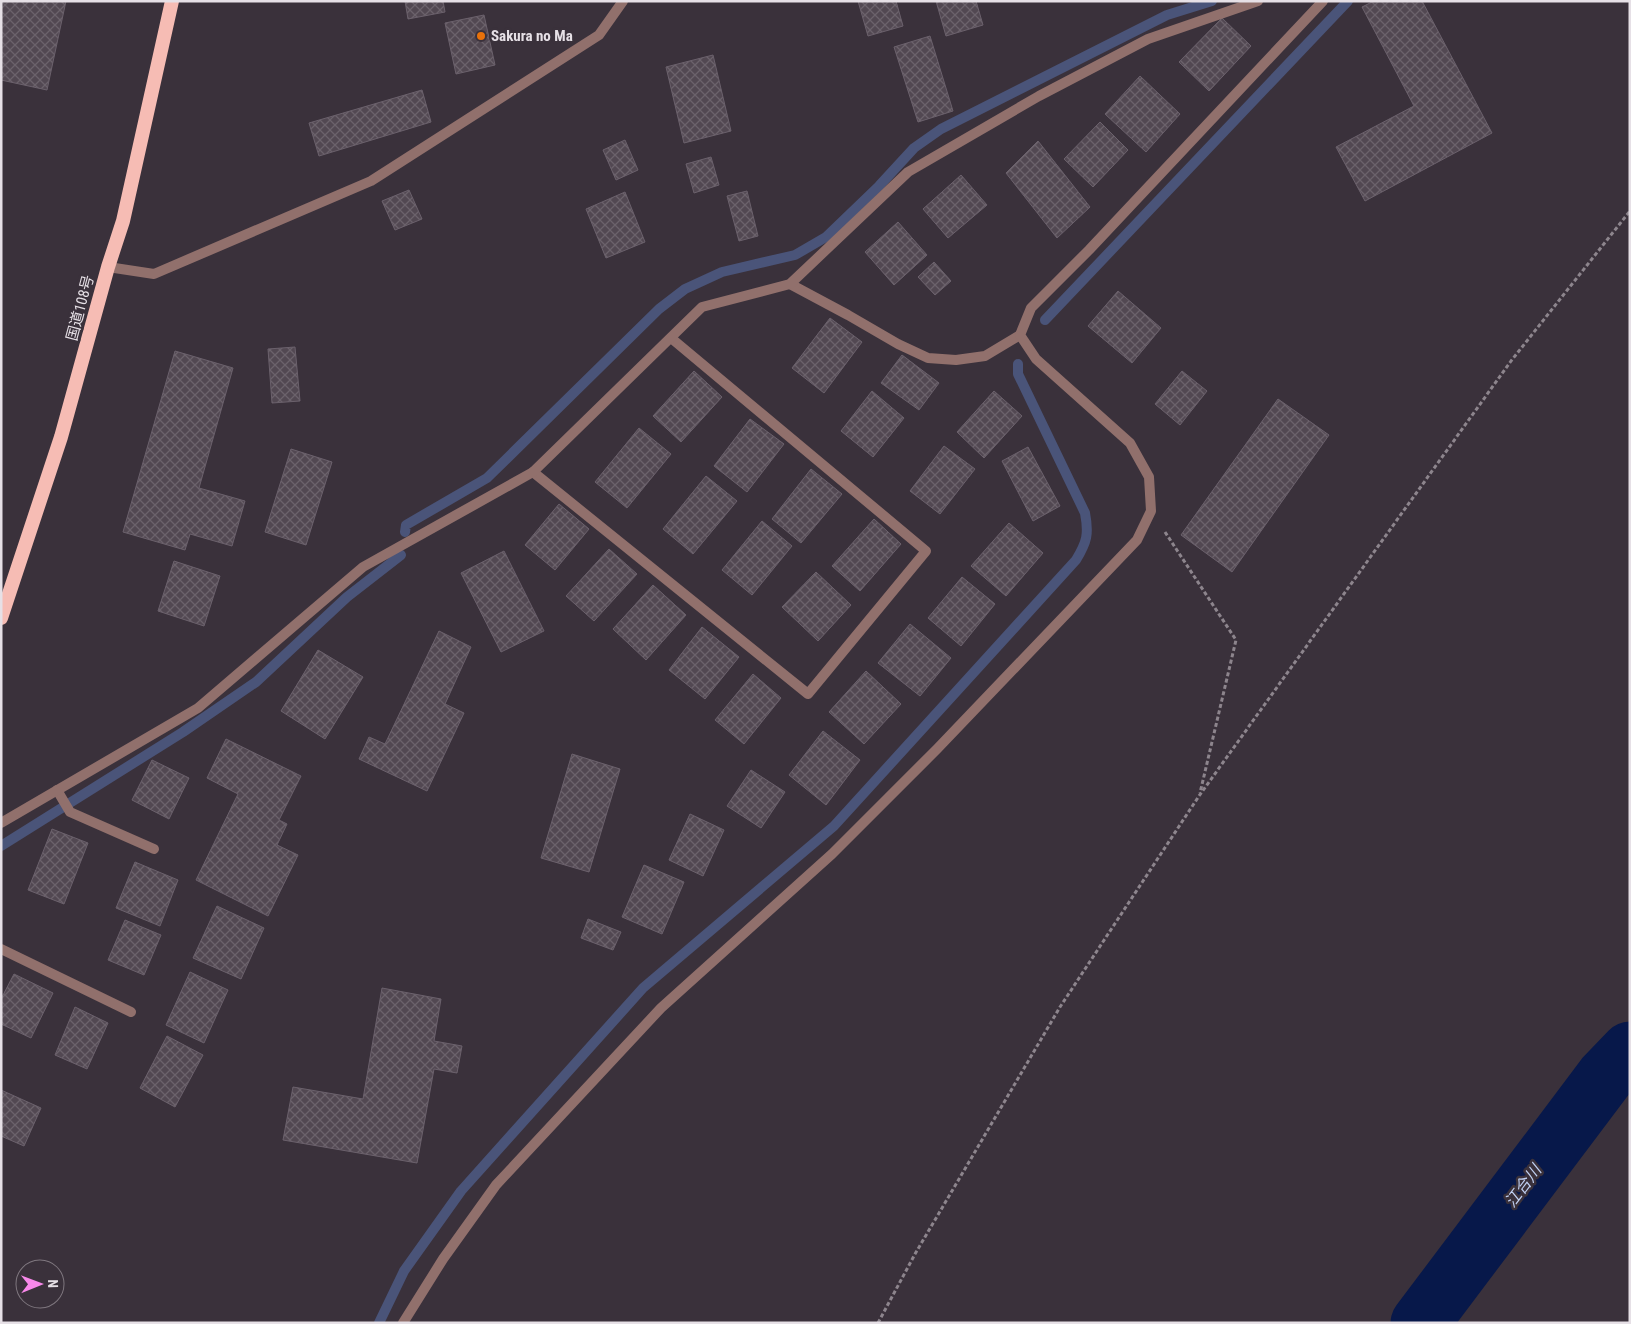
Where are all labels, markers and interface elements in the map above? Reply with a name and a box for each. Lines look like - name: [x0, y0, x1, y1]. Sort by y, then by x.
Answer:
- place label: Sakura no Ma: [491, 27, 573, 45]
- marker: Sakura no Ma: [475, 30, 487, 42]
- street label: 国道108号: [63, 273, 97, 343]
- water label: 江合川: [1501, 1160, 1546, 1211]
- north arrow: [15, 1259, 65, 1309]
- text: N: [45, 1279, 61, 1288]

